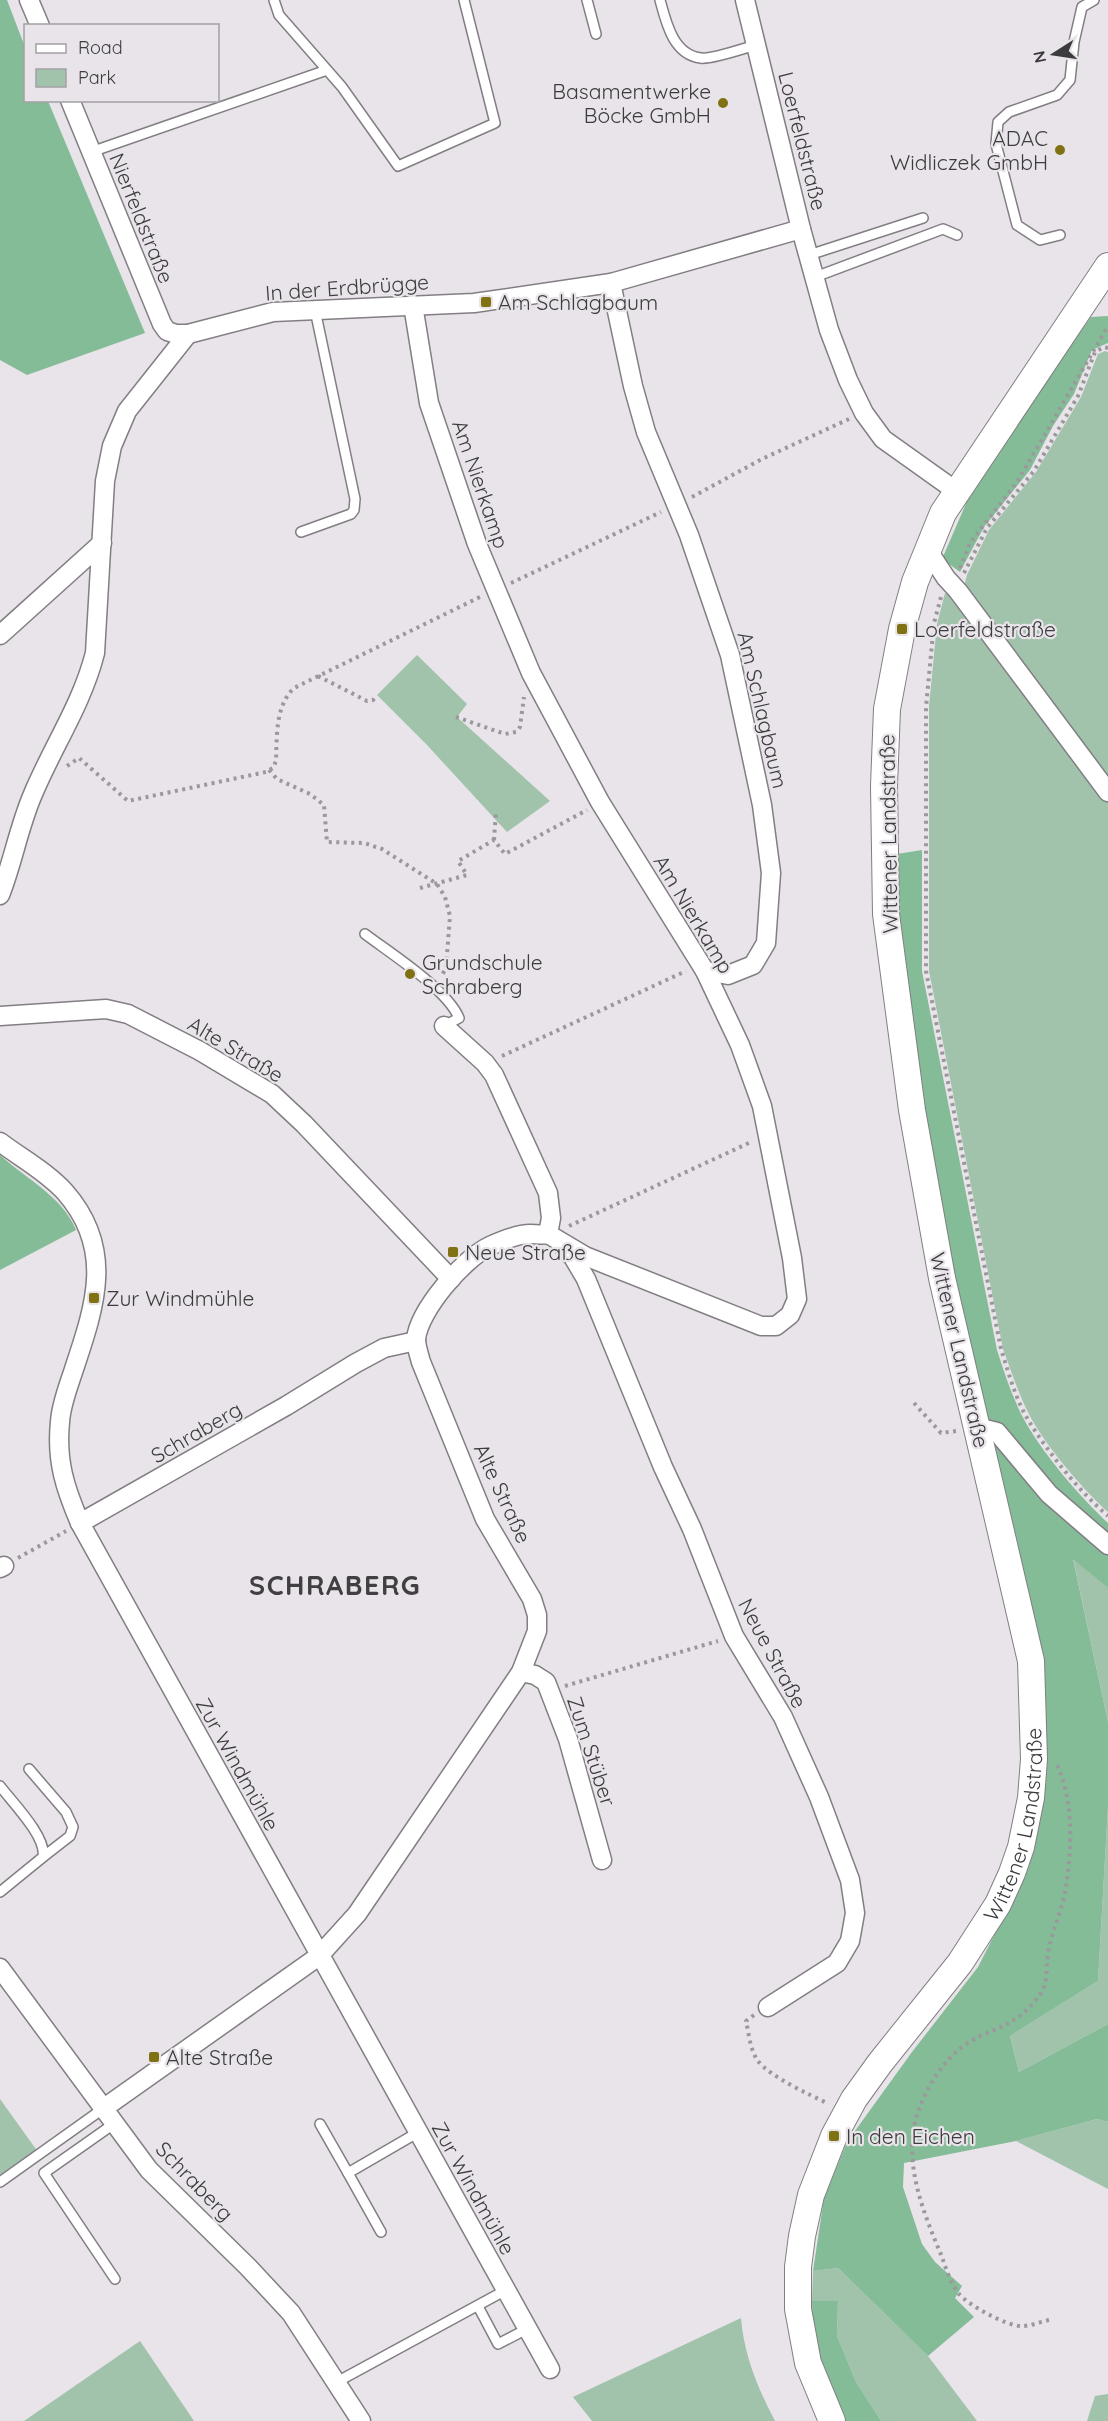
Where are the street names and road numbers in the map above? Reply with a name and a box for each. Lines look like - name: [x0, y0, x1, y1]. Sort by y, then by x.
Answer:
- street label: Loerfeldstraße: [773, 69, 833, 213]
- street label: Nierfeldstraße: [104, 149, 180, 287]
- street label: In der Erdbrügge: [264, 268, 430, 306]
- street label: Am Nierkamp: [447, 416, 515, 552]
- street label: Am Schlagbaum: [732, 629, 794, 791]
- street label: Wittener Landstraße: [873, 734, 903, 934]
- street label: Am Nierkamp: [648, 850, 740, 978]
- street label: Alte Straße: [183, 1010, 289, 1088]
- street label: Wittener Landstraße: [925, 1250, 995, 1450]
- street label: Schraberg: [146, 1396, 246, 1468]
- street label: Alte Straße: [469, 1439, 537, 1547]
- street label: Neue Straße: [733, 1594, 813, 1712]
- street label: Zur Windmühle: [191, 1693, 285, 1835]
- street label: Zum Stüber: [562, 1693, 622, 1809]
- street label: Wittener Landstraße: [977, 1727, 1047, 1926]
- street label: Zur Windmühle: [427, 2117, 521, 2259]
- street label: Schraberg: [151, 2136, 239, 2226]

